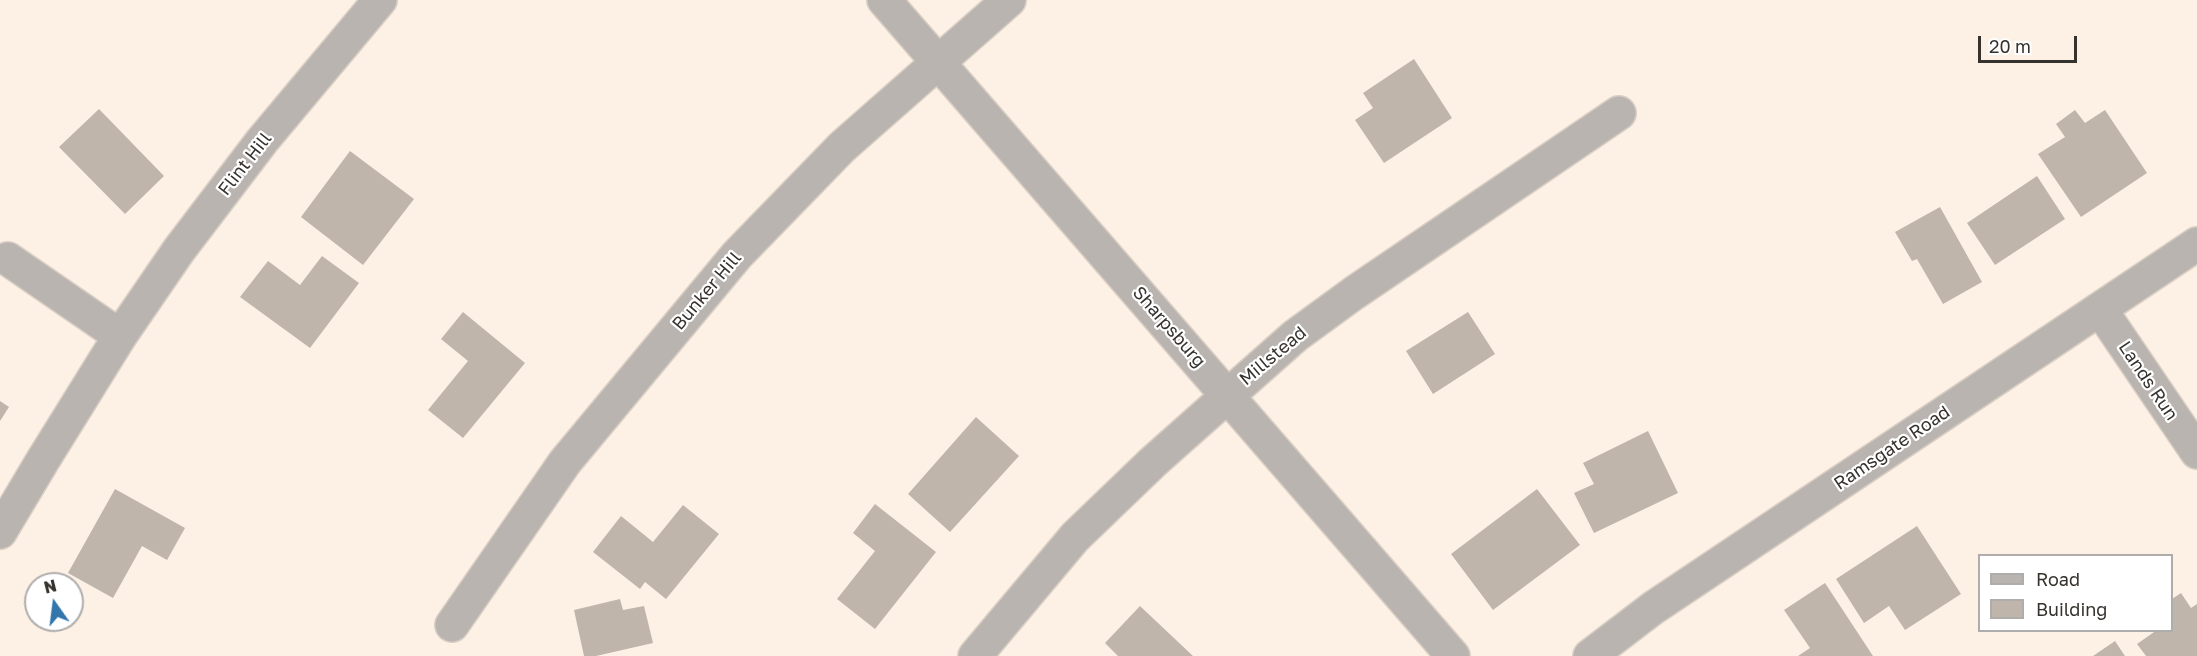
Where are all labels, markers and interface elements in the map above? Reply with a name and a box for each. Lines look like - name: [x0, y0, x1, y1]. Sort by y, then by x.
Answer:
- scale bar: [1981, 24, 2080, 62]
- text: 20 m: [1989, 35, 2031, 57]
- street label: Flint Hill: [214, 128, 276, 200]
- street label: Bunker Hill: [668, 247, 746, 335]
- street label: Sharpsburg: [1128, 282, 1210, 372]
- street label: Millstead: [1235, 322, 1311, 390]
- street label: Lands Run: [2114, 337, 2182, 425]
- street label: Ramsgate Road: [1830, 401, 1954, 495]
- legend: [1978, 554, 2173, 632]
- text: Road: [2036, 568, 2080, 590]
- north arrow: [24, 572, 84, 632]
- text: N: [42, 575, 58, 598]
- text: Building: [2036, 598, 2107, 620]

